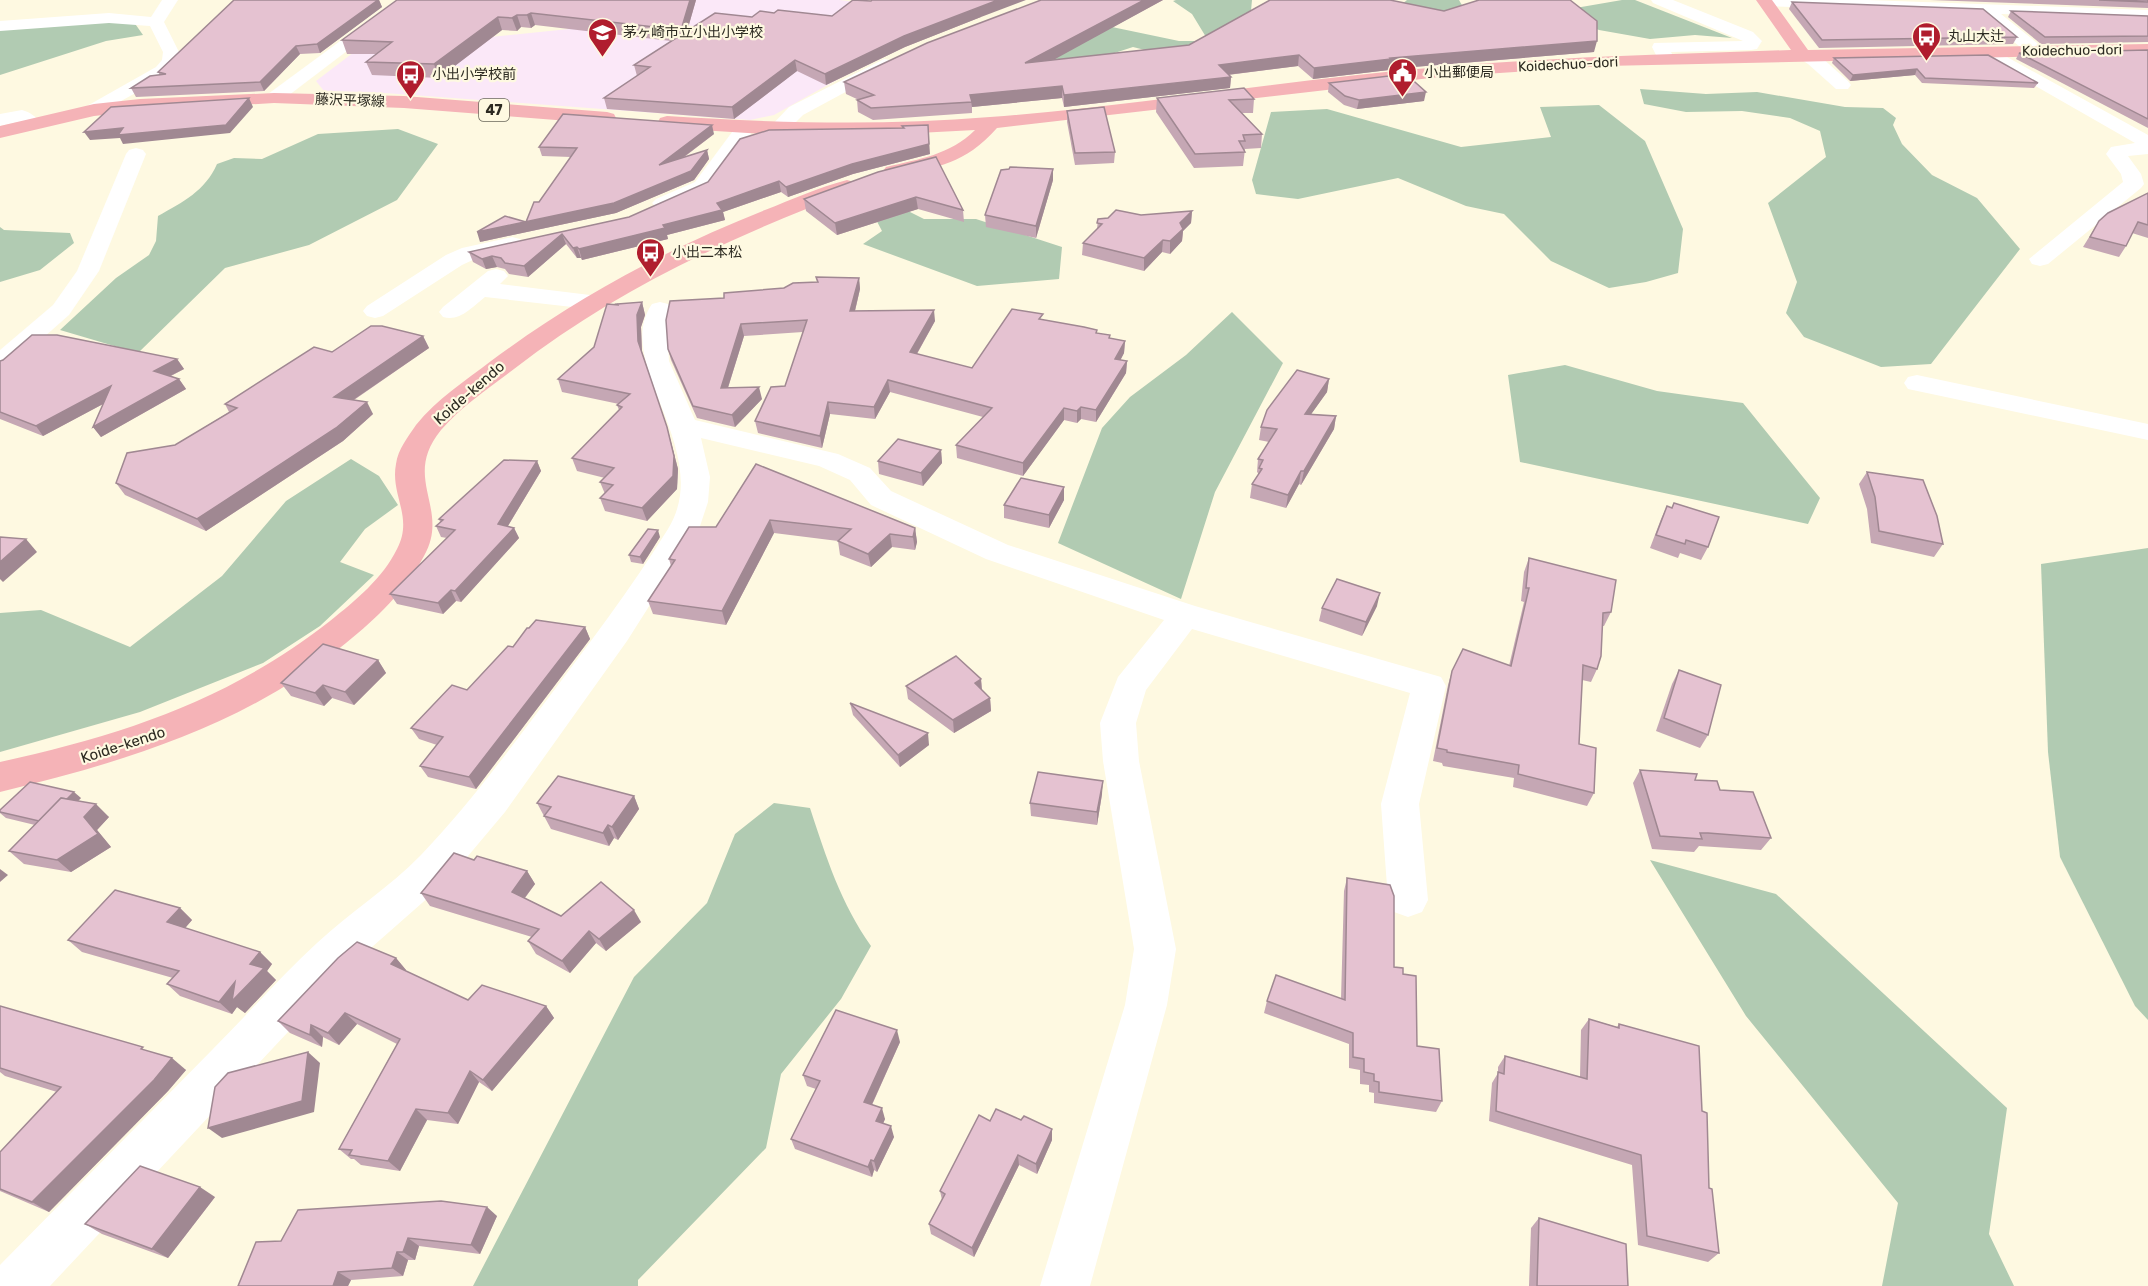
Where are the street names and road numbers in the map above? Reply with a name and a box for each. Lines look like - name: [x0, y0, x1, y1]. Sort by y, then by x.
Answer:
- street label: Koidechuo-dori: [2022, 41, 2122, 60]
- street label: Koidechuo-dori: [1518, 53, 1618, 76]
- street label: 藤沢平塚線: [315, 91, 385, 110]
- road number: 47: [479, 99, 509, 121]
- street label: Koide-kendo: [430, 357, 508, 429]
- street label: Koide-kendo: [78, 723, 168, 767]

